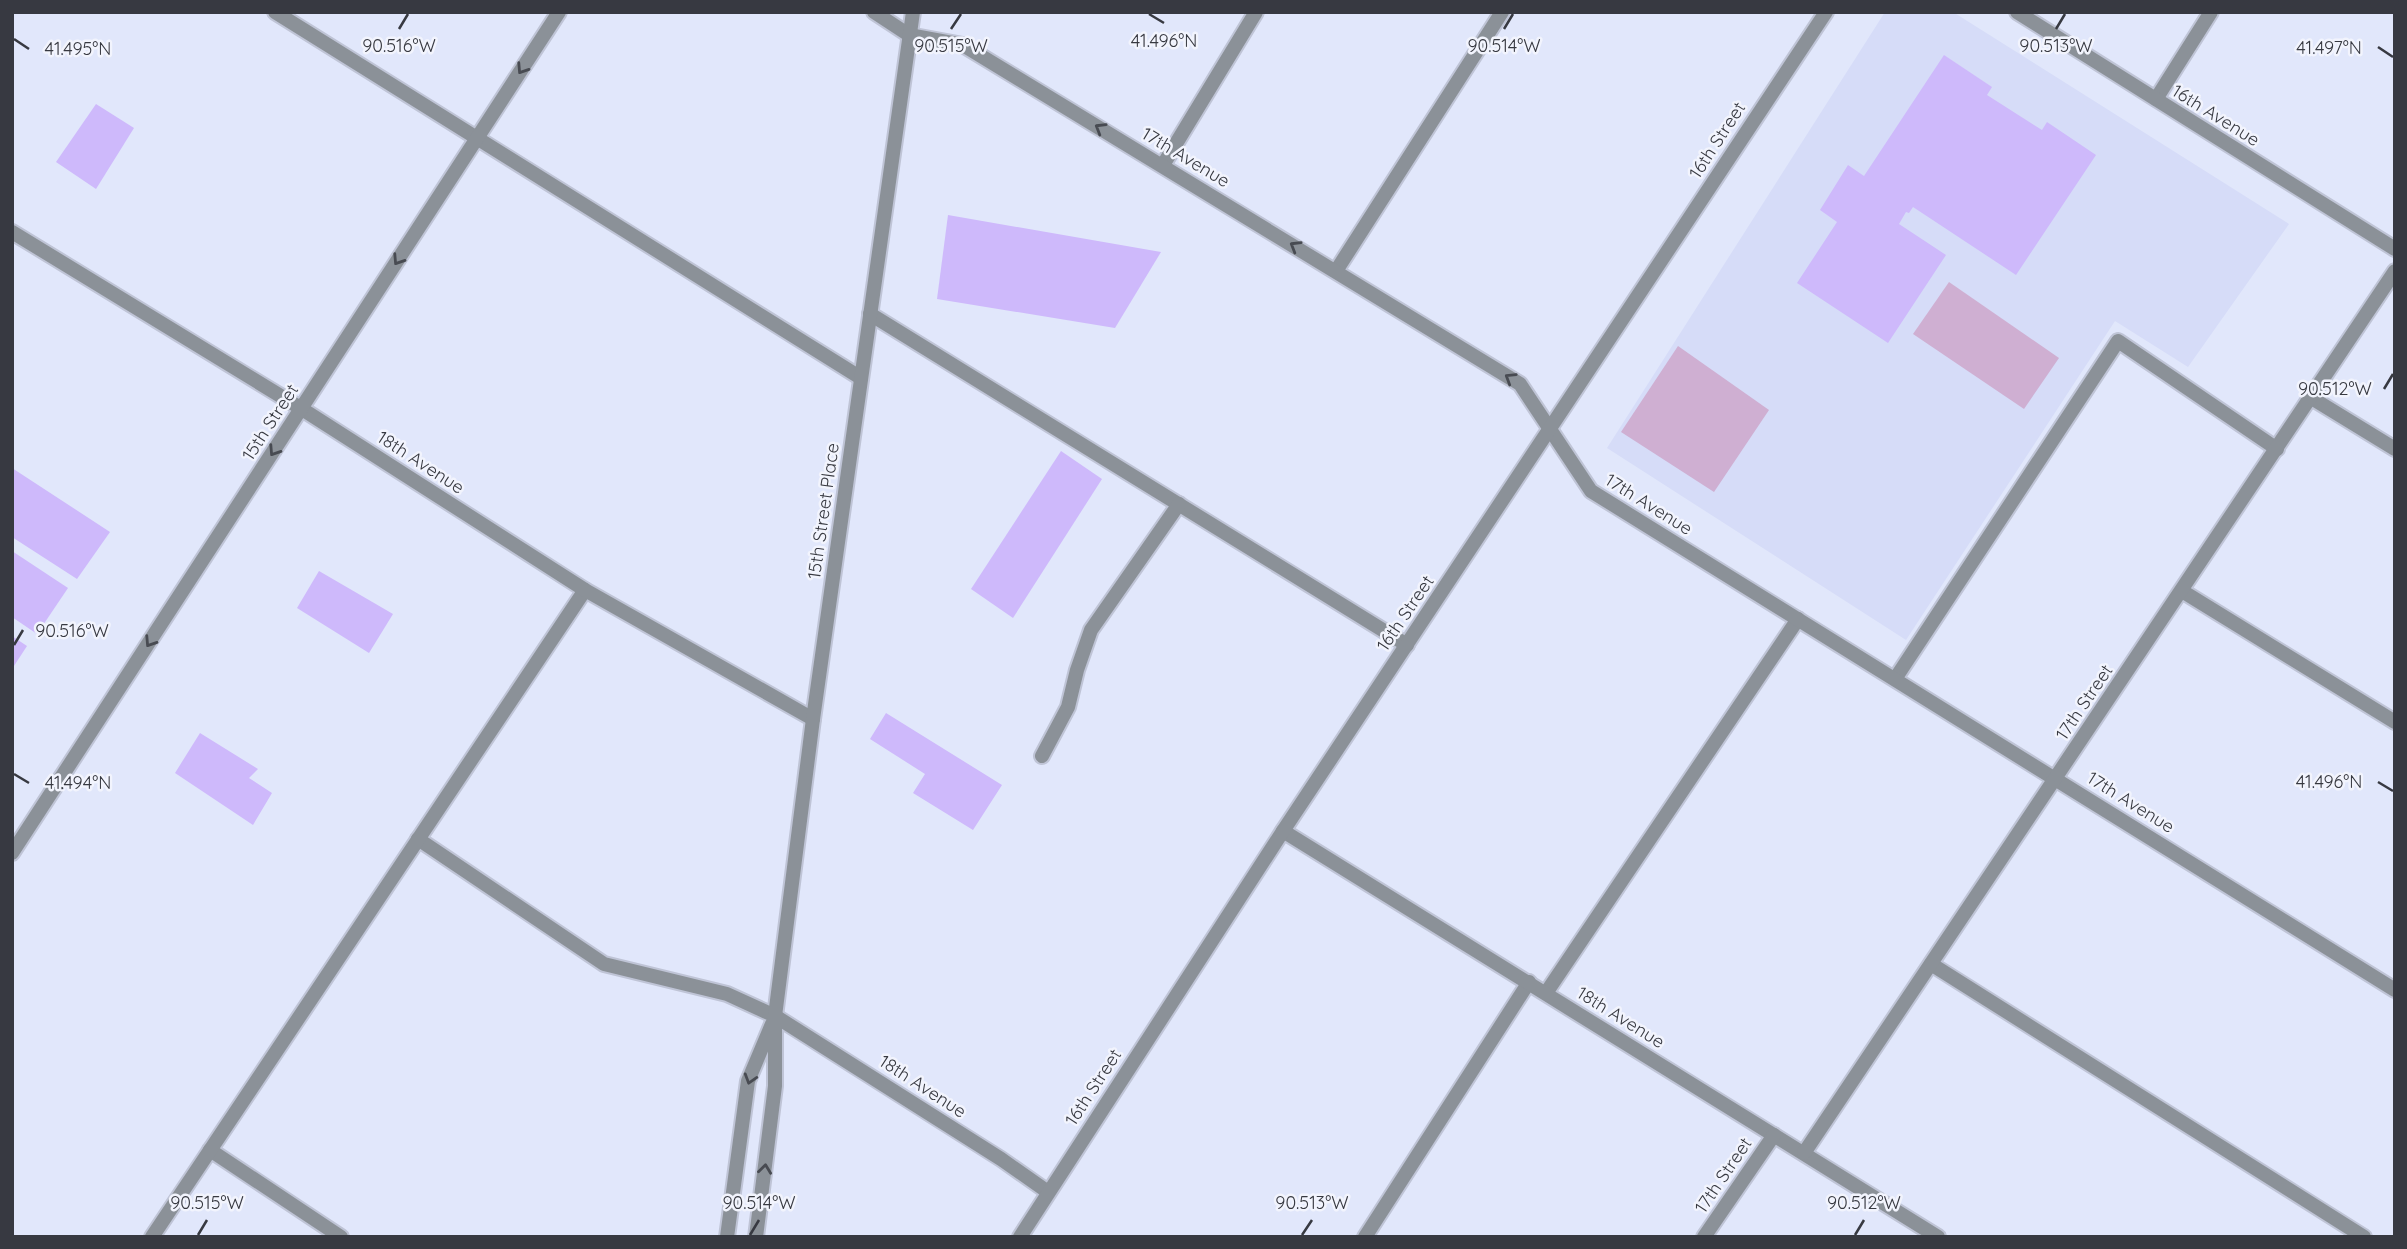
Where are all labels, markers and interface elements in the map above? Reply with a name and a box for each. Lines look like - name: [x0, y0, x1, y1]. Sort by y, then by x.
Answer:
- text: 41.496°N: [1131, 29, 1197, 52]
- text: 90.516°W: [362, 34, 436, 57]
- text: 90.515°W: [914, 34, 988, 57]
- text: 90.514°W: [1467, 34, 1541, 57]
- text: 90.513°W: [2019, 34, 2093, 57]
- text: 41.497°N: [2296, 36, 2362, 59]
- text: 41.495°N: [45, 37, 111, 60]
- one-way arrow: [517, 62, 530, 75]
- street label: 16th Avenue: [2168, 79, 2264, 151]
- street label: 16th Street: [1684, 97, 1750, 183]
- street label: 17th Avenue: [1138, 122, 1234, 192]
- one-way arrow: [1095, 123, 1108, 136]
- one-way arrow: [1289, 241, 1302, 254]
- one-way arrow: [394, 252, 406, 265]
- one-way arrow: [1504, 373, 1517, 386]
- text: 90.512°W: [2298, 377, 2372, 400]
- street label: 15th Street: [237, 379, 303, 465]
- street label: 18th Avenue: [373, 425, 469, 499]
- street label: 15th Street Place: [802, 442, 844, 580]
- one-way arrow: [270, 443, 282, 456]
- street label: 17th Avenue: [1601, 468, 1697, 540]
- street label: 16th Street: [1371, 571, 1439, 655]
- text: 90.516°W: [35, 619, 109, 642]
- one-way arrow: [145, 634, 158, 647]
- street label: 17th Street: [2050, 660, 2118, 744]
- street label: 17th Avenue: [2083, 766, 2179, 838]
- text: 41.496°N: [2296, 770, 2362, 793]
- text: 41.494°N: [45, 771, 111, 794]
- street label: 18th Avenue: [1573, 981, 1669, 1053]
- street label: 16th Street: [1060, 1044, 1126, 1130]
- street label: 18th Avenue: [875, 1049, 971, 1123]
- one-way arrow: [744, 1073, 759, 1085]
- street label: 17th Street: [1689, 1133, 1757, 1217]
- one-way arrow: [757, 1163, 772, 1175]
- text: 90.515°W: [170, 1191, 244, 1214]
- text: 90.514°W: [722, 1191, 796, 1214]
- text: 90.513°W: [1275, 1191, 1349, 1214]
- text: 90.512°W: [1827, 1191, 1901, 1214]

